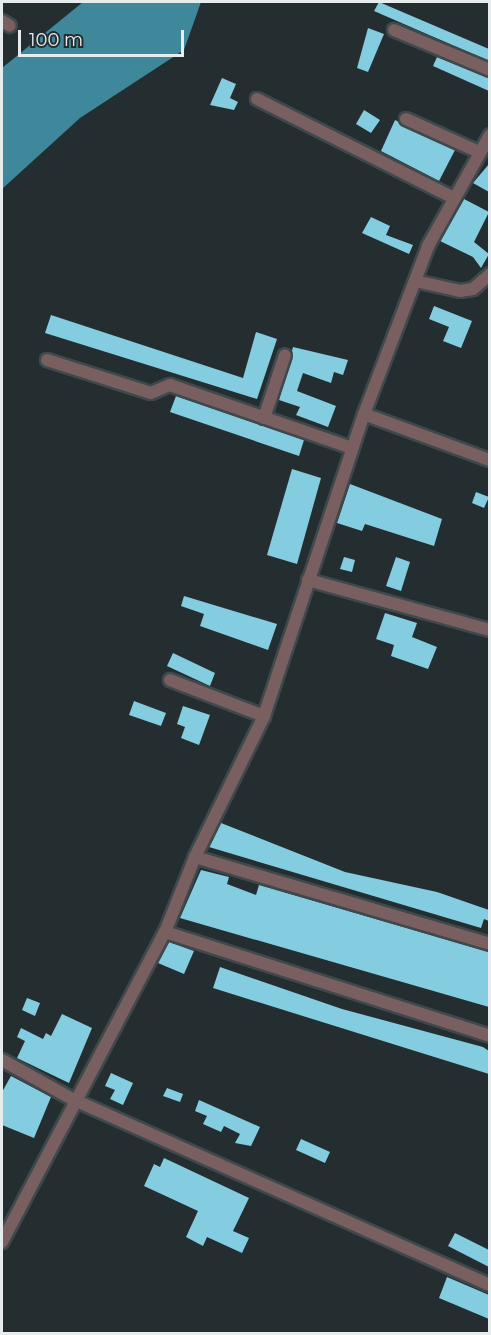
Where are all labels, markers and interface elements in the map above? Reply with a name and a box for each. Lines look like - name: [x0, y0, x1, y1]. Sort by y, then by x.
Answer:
- scale bar: [21, 18, 188, 56]
- text: 100 m: [29, 29, 83, 51]

